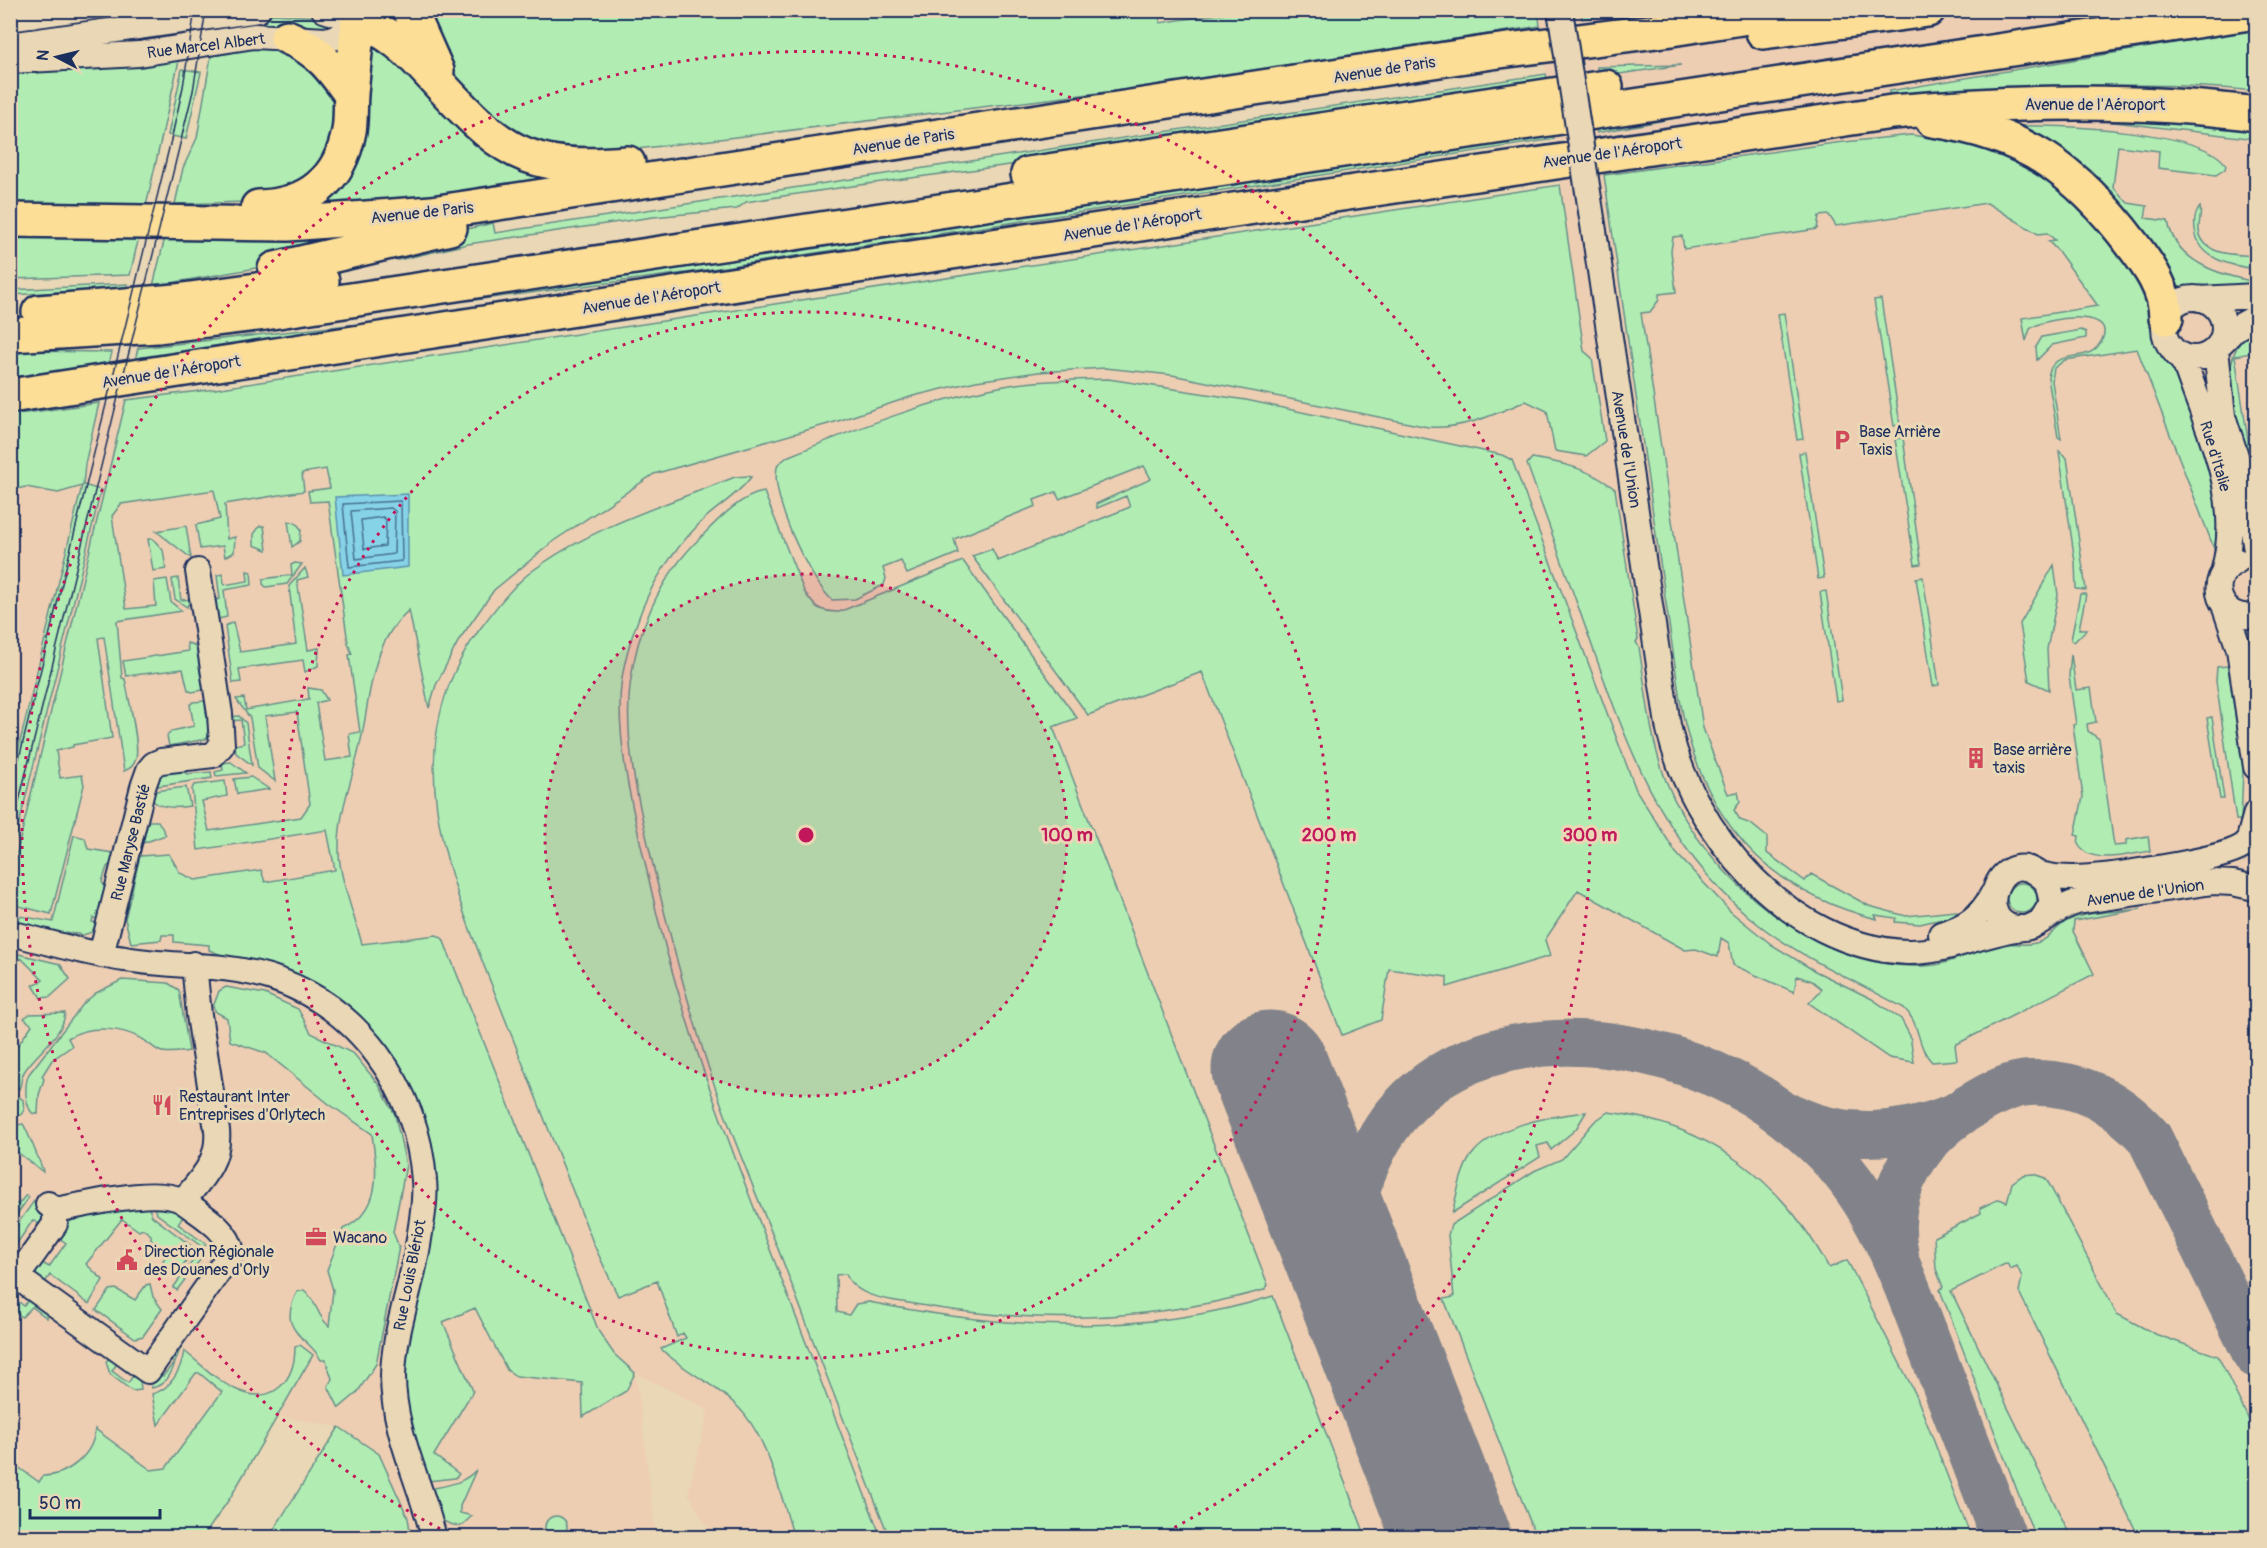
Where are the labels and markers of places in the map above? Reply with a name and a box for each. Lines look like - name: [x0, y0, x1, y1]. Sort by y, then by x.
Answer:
- place label: Base Arrière Taxis: [1859, 422, 1941, 460]
- parking icon: Base Arrière Taxis: [1830, 428, 1854, 452]
- place label: Base arrière taxis: [1992, 740, 2072, 778]
- building icon: Base arrière taxis: [1964, 746, 1988, 770]
- centre of rings: [796, 825, 816, 845]
- place label: Restaurant Inter Entreprises d'Orlytech: [179, 1087, 325, 1125]
- restaurant icon: Restaurant Inter Entreprises d'Orlytech: [150, 1093, 174, 1117]
- office icon: Wacano: [304, 1225, 328, 1249]
- place label: Wacano: [333, 1228, 388, 1248]
- place label: Direction Régionale des Douanes d'Orly: [144, 1242, 274, 1280]
- public building icon: Direction Régionale des Douanes d'Orly: [115, 1248, 139, 1272]

